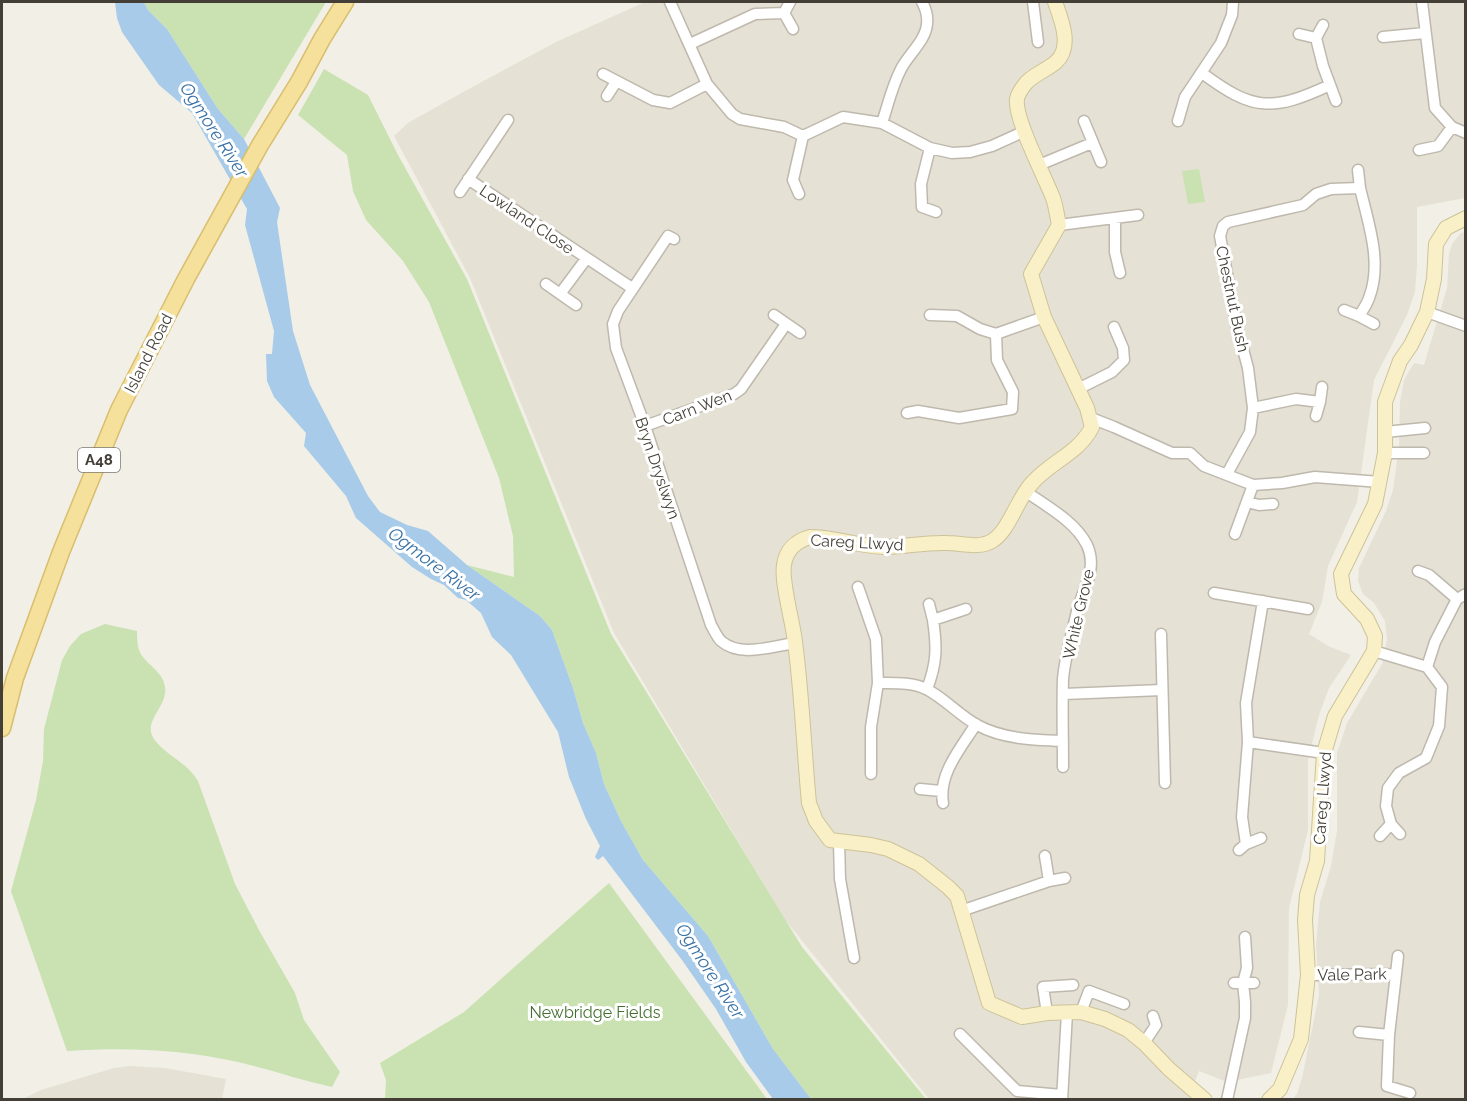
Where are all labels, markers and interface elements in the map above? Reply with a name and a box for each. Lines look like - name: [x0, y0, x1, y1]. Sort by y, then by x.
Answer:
- water label: Ogmore River: [176, 78, 253, 182]
- street label: Lowland Close: [476, 181, 578, 258]
- street label: Chestnut Bush: [1212, 244, 1253, 354]
- street label: Island Road: [120, 310, 177, 396]
- street label: Carn Wen: [660, 386, 734, 429]
- street label: Bryn Dryslwyn: [631, 415, 684, 522]
- road number: A48: [78, 448, 120, 472]
- water label: Ogmore River: [384, 522, 485, 605]
- street label: Careg Llwyd: [810, 531, 904, 554]
- street label: White Grove: [1059, 567, 1098, 661]
- street label: Careg Llwyd: [1310, 751, 1335, 845]
- water label: Ogmore River: [672, 919, 749, 1023]
- street label: Vale Park: [1317, 964, 1387, 985]
- park label: Newbridge Fields: [529, 1003, 661, 1022]

